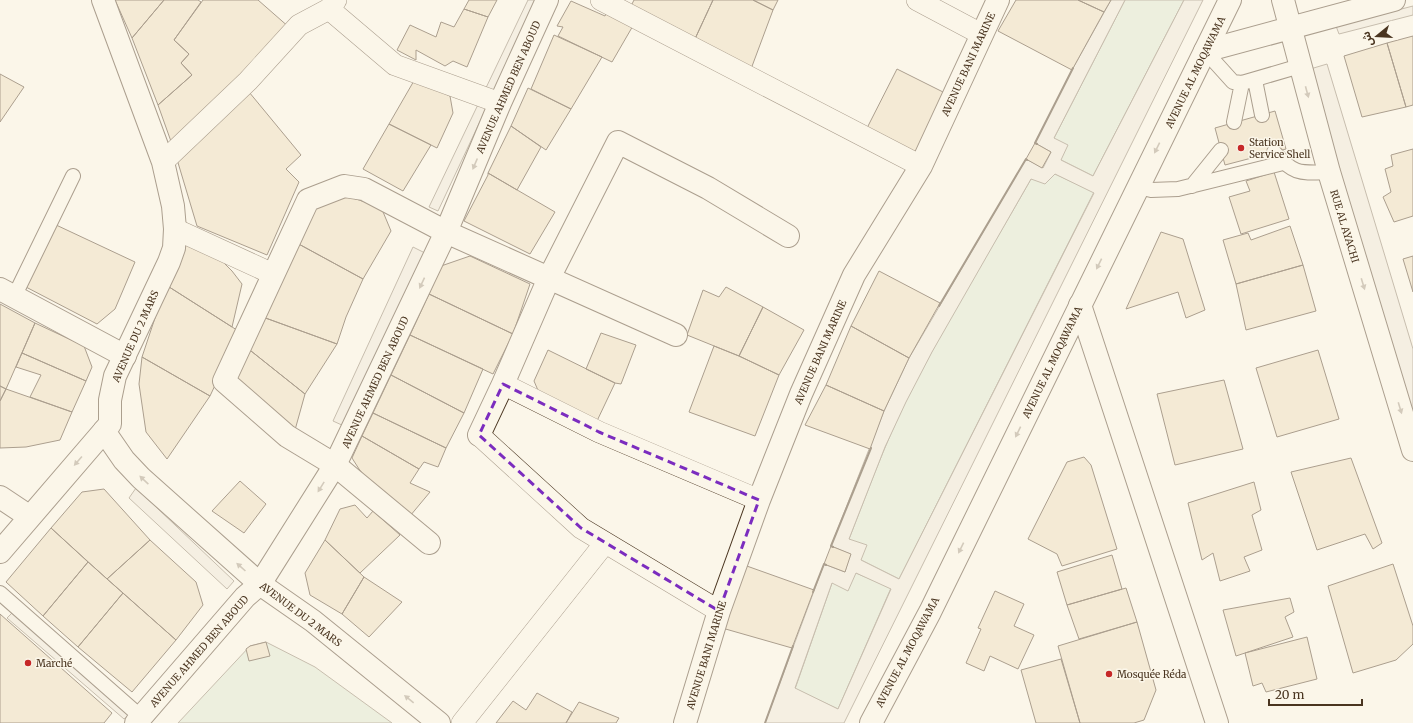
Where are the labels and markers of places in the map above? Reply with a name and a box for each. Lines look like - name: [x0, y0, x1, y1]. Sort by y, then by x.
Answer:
- place label: Station Service Shell: [1249, 136, 1310, 161]
- marker: Station Service Shell: [1236, 143, 1246, 153]
- place label: Marché: [36, 657, 72, 670]
- marker: Marché: [23, 658, 33, 668]
- place label: Mosquée Réda: [1117, 668, 1187, 681]
- marker: Mosquée Réda: [1104, 669, 1114, 679]

